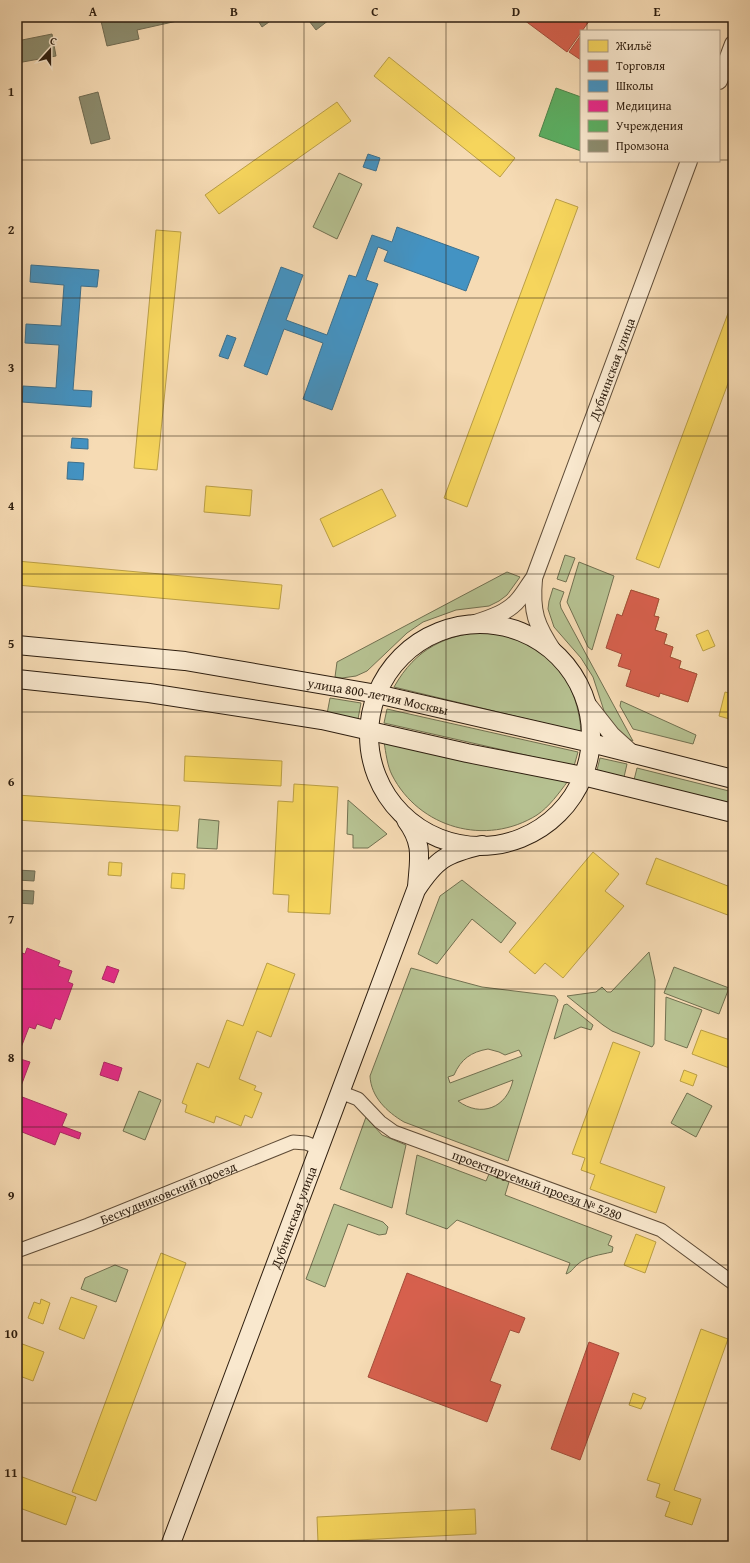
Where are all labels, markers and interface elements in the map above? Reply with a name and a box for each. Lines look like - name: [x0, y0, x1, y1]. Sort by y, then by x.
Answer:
- text: A: [89, 2, 98, 21]
- text: B: [230, 2, 238, 21]
- text: C: [371, 2, 379, 21]
- text: D: [512, 2, 520, 21]
- text: E: [654, 2, 661, 21]
- north arrow: [30, 30, 70, 70]
- legend: [580, 30, 720, 162]
- text: С: [48, 32, 59, 49]
- text: Жильё: [615, 37, 652, 54]
- text: Торговля: [616, 57, 665, 74]
- text: Школы: [616, 77, 654, 94]
- text: 1: [8, 82, 14, 101]
- text: Медицина: [616, 97, 672, 114]
- text: Учреждения: [616, 117, 683, 134]
- text: Промзона: [616, 137, 669, 154]
- text: 2: [8, 220, 15, 239]
- street label: Дубнинская улица: [584, 315, 640, 424]
- text: 3: [8, 358, 14, 377]
- text: 4: [8, 496, 15, 515]
- text: 5: [8, 634, 15, 653]
- street label: улица 800-летия Москвы: [305, 673, 450, 720]
- text: 6: [8, 772, 15, 791]
- text: 7: [8, 910, 15, 929]
- text: 8: [8, 1048, 15, 1067]
- street label: проектируемый проезд № 5280: [450, 1145, 625, 1225]
- street label: Бескудниковский проезд: [97, 1157, 239, 1229]
- street label: Дубнинская улица: [266, 1163, 322, 1272]
- text: 9: [8, 1186, 15, 1205]
- text: 10: [4, 1324, 18, 1343]
- text: 11: [4, 1463, 18, 1482]

